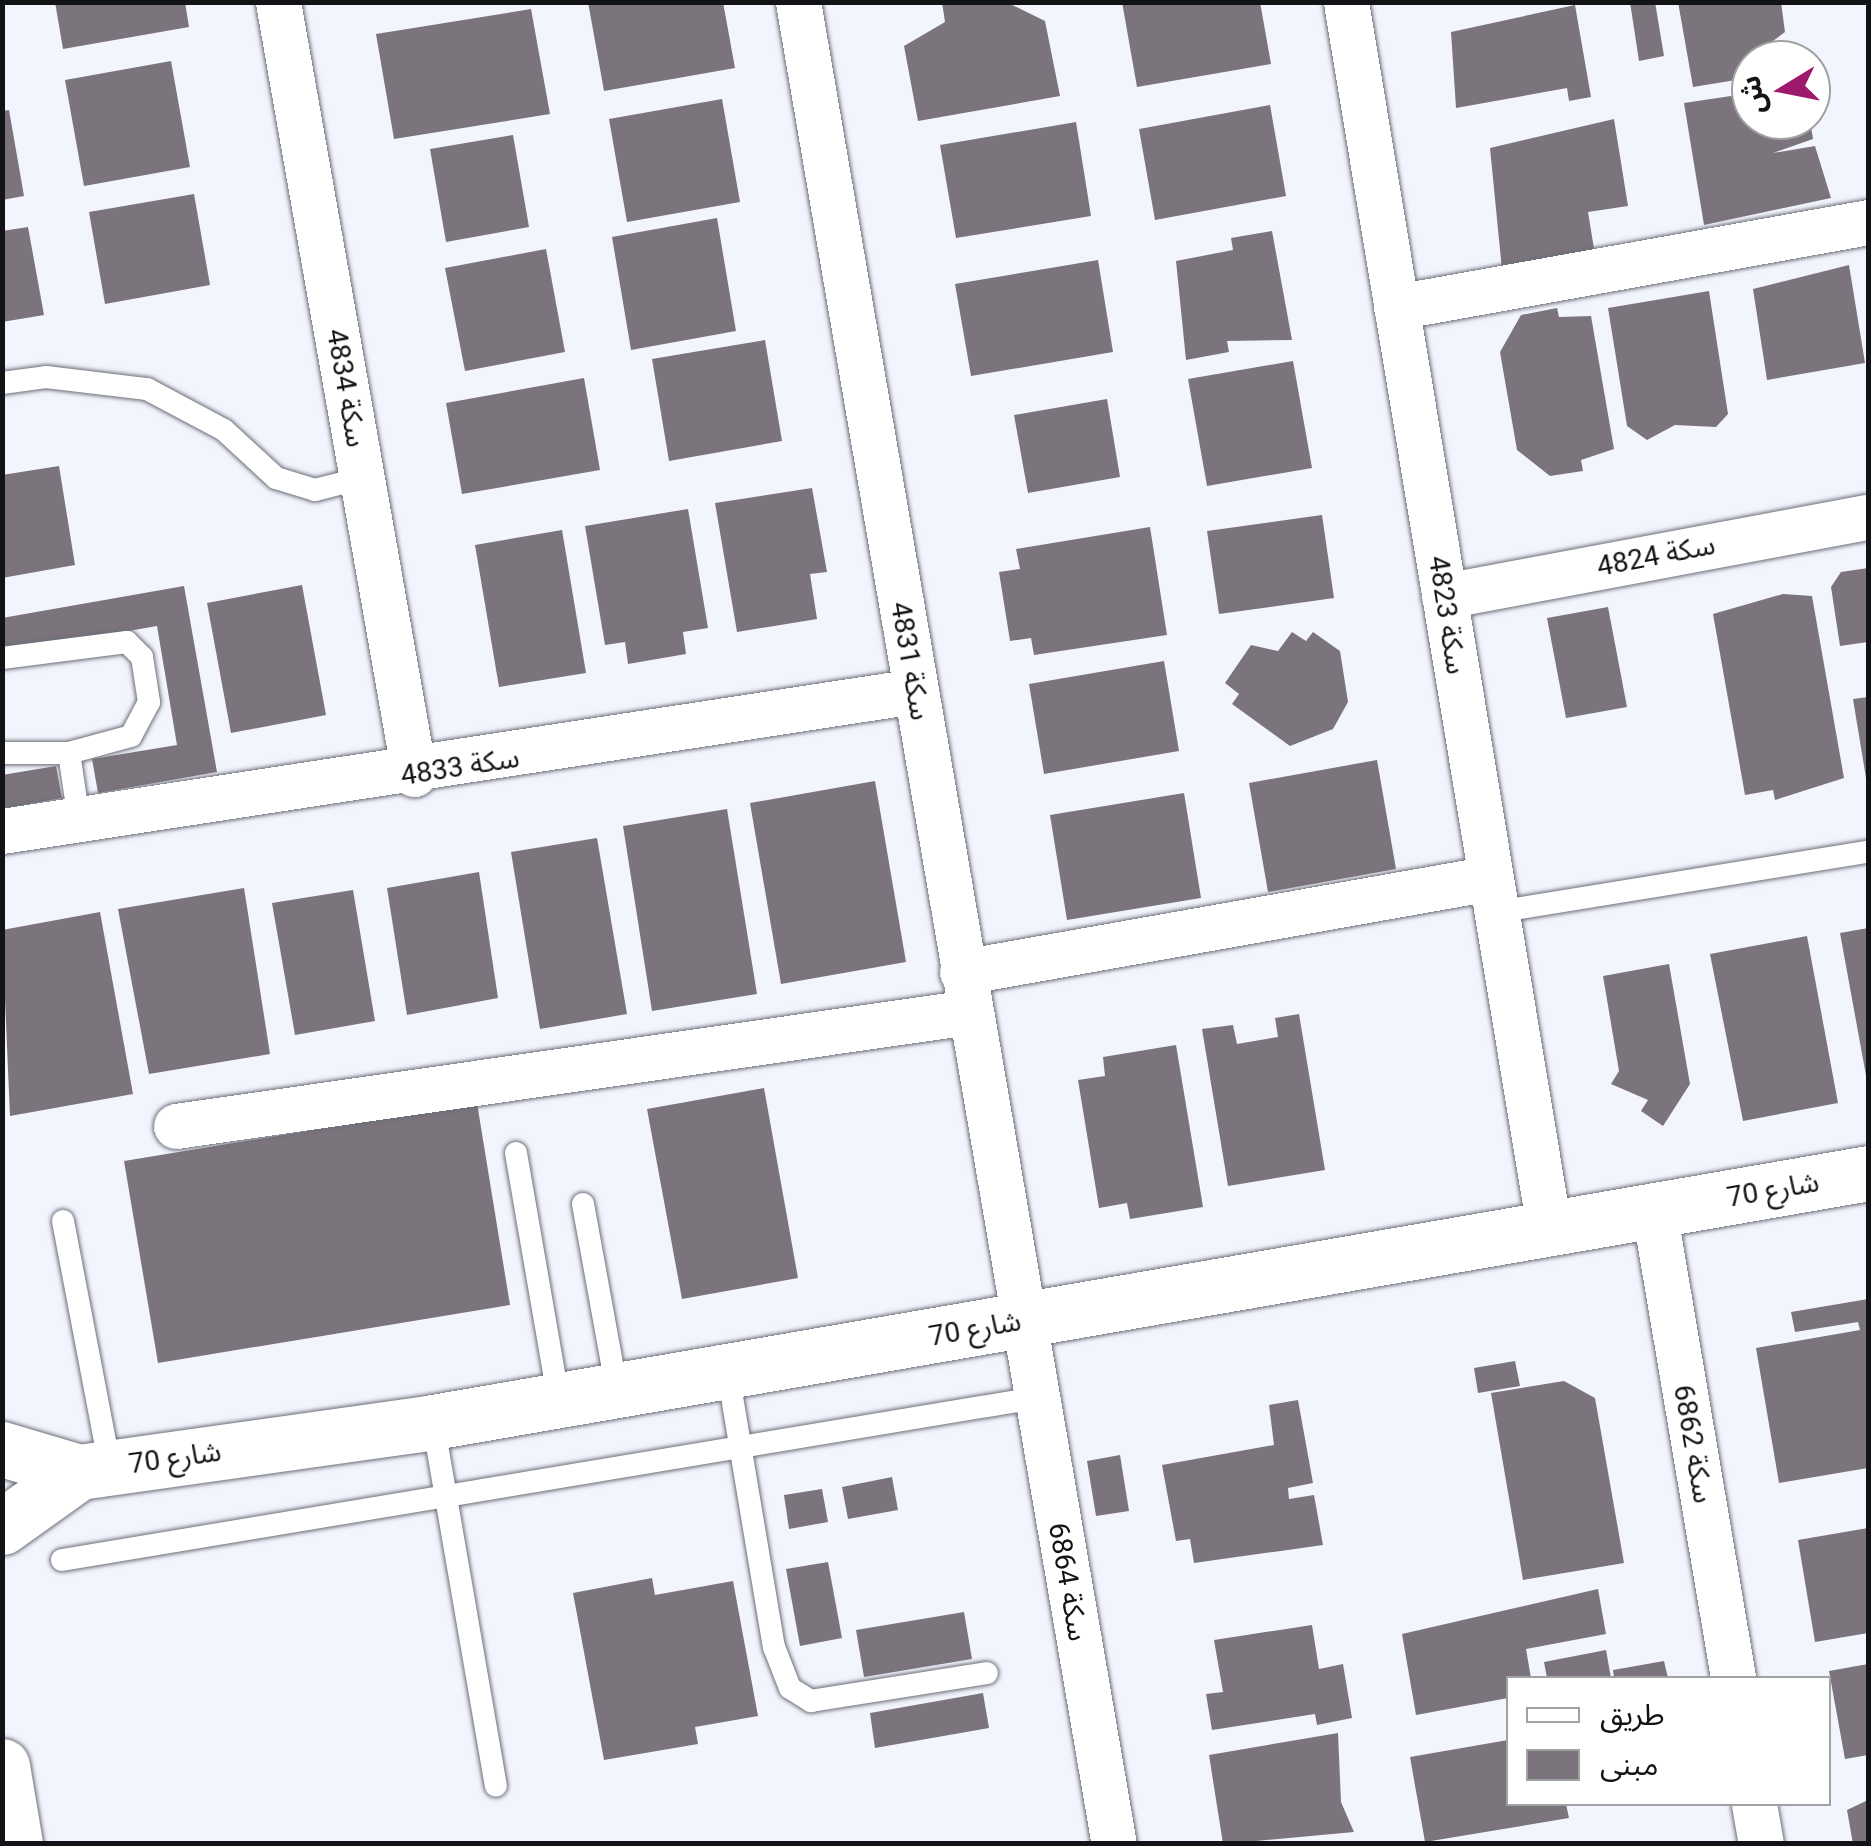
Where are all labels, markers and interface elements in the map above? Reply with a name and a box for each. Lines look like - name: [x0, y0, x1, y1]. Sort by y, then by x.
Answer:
- north arrow: [1731, 40, 1831, 140]
- text: ش: [1733, 73, 1773, 117]
- street label: سكة 4834: [319, 326, 373, 450]
- street label: سكة 4824: [1594, 528, 1718, 584]
- street label: سكة 4823: [1421, 553, 1473, 677]
- street label: سكة 4831: [883, 599, 937, 723]
- street label: سكة 4833: [398, 741, 522, 793]
- street label: شارع 70: [1724, 1165, 1822, 1215]
- street label: شارع 70: [926, 1304, 1024, 1354]
- street label: سكة 6862: [1666, 1382, 1720, 1506]
- street label: شارع 70: [127, 1435, 223, 1481]
- street label: سكة 6864: [1041, 1520, 1095, 1644]
- legend: [1506, 1676, 1831, 1806]
- text: طريق: [1600, 1697, 1665, 1732]
- text: مبنى: [1600, 1747, 1658, 1782]

